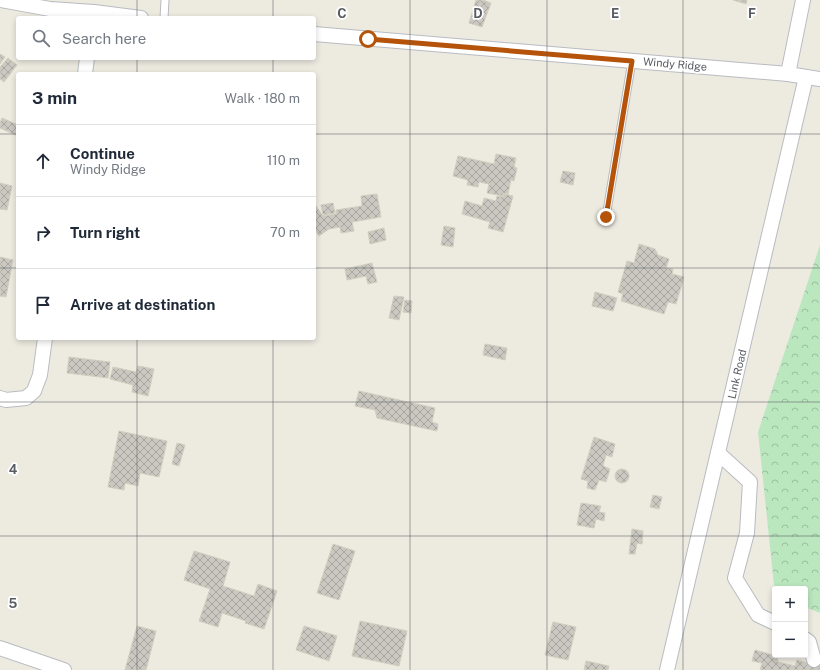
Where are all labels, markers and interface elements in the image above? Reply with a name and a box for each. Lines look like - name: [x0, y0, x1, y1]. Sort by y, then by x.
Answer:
- text: C: [337, 6, 347, 21]
- text: D: [473, 6, 483, 21]
- text: E: [611, 6, 619, 21]
- text: F: [748, 6, 756, 21]
- search box: [16, 16, 316, 60]
- icon: search: [30, 27, 52, 49]
- text: Search here: [62, 30, 146, 47]
- route start: [359, 30, 377, 48]
- street label: Windy Ridge: [642, 55, 708, 73]
- text: 3 min: [32, 88, 77, 108]
- text: Walk · 180 m: [225, 91, 300, 106]
- text: Continue: [70, 145, 135, 162]
- icon: ahead: [32, 150, 54, 172]
- text: 110 m: [267, 153, 300, 168]
- text: Windy Ridge: [70, 162, 146, 177]
- route end: [597, 208, 615, 226]
- icon: right: [32, 222, 54, 244]
- text: Turn right: [70, 224, 140, 241]
- text: 70 m: [270, 225, 300, 240]
- icon: arrive: [32, 294, 54, 316]
- text: Arrive at destination: [70, 296, 215, 313]
- street label: Link Road: [725, 348, 749, 400]
- text: 4: [9, 462, 18, 477]
- map controls: [772, 586, 808, 658]
- button: +: [772, 586, 808, 622]
- text: 5: [9, 596, 18, 611]
- button: −: [772, 622, 808, 658]

